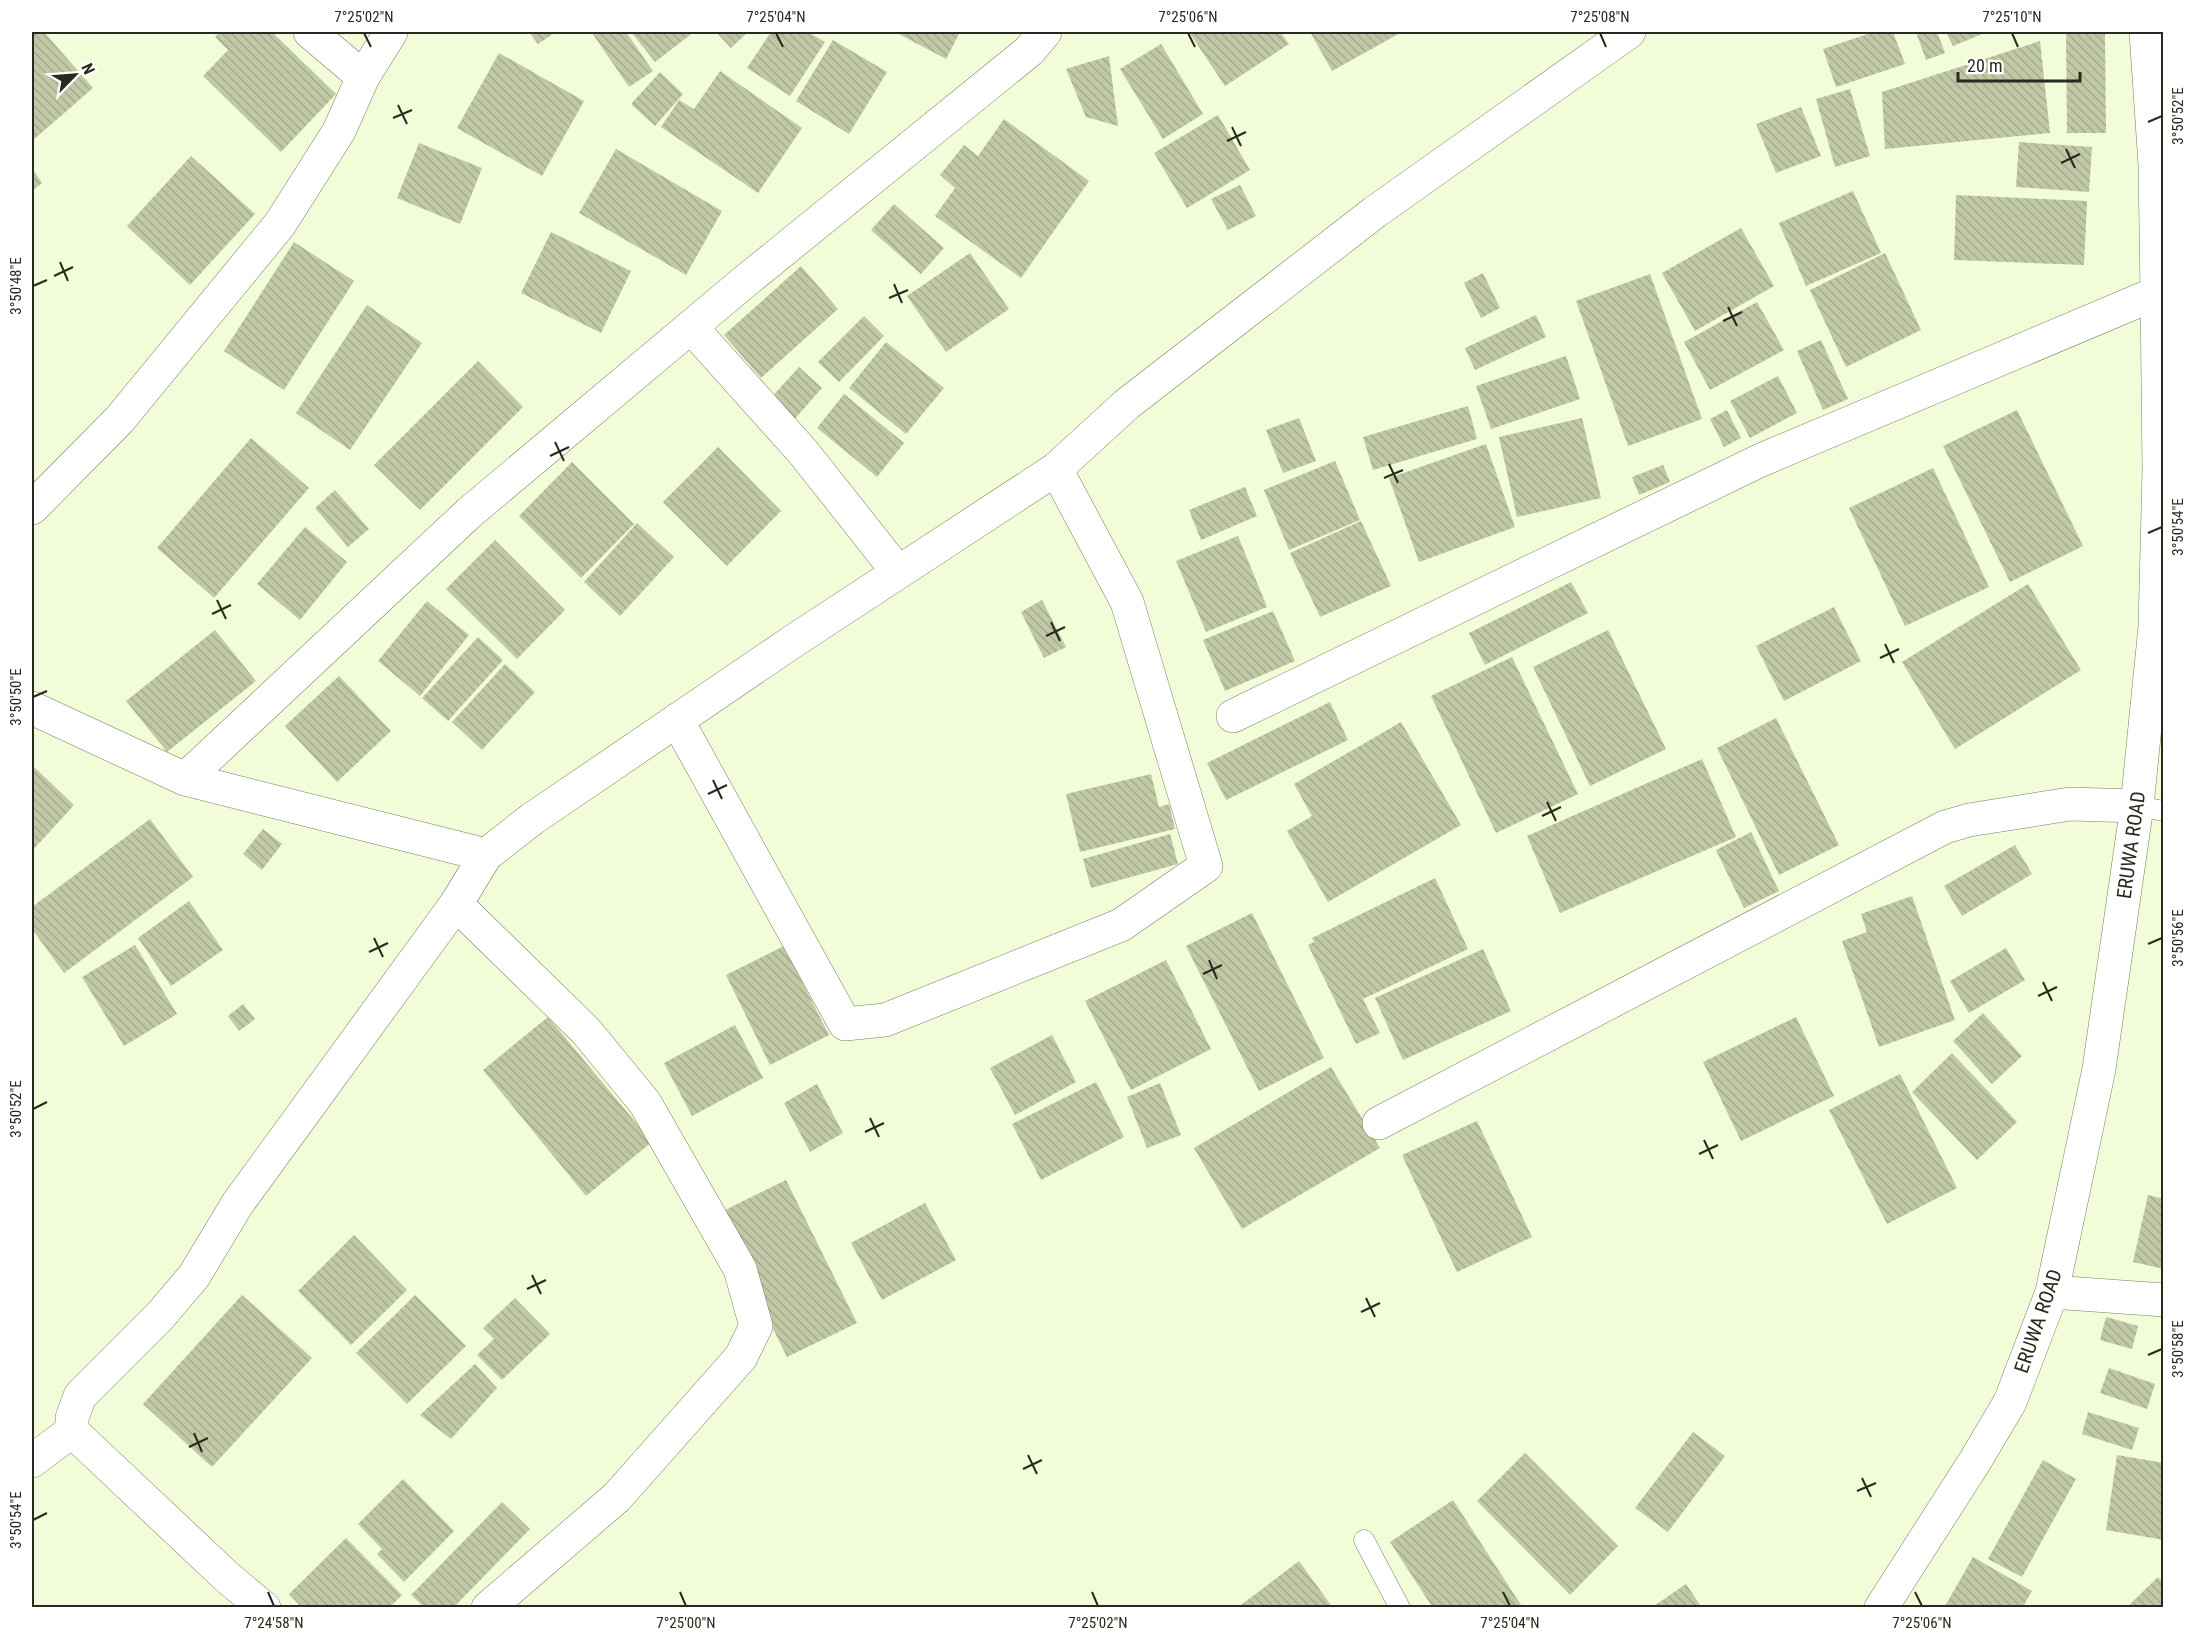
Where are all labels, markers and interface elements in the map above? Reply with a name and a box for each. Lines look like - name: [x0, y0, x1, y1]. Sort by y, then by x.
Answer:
- text: 7°25'02"N: [334, 8, 394, 26]
- text: 7°25'04"N: [746, 8, 806, 26]
- text: 7°25'06"N: [1158, 8, 1218, 26]
- text: 7°25'08"N: [1570, 8, 1630, 26]
- text: 7°25'10"N: [1982, 8, 2042, 26]
- north arrow: [45, 45, 105, 105]
- scale bar: [1958, 45, 2080, 83]
- text: 20 m: [1967, 55, 2002, 76]
- text: N: [77, 60, 99, 77]
- text: 3°50'52"E: [2169, 87, 2187, 145]
- text: 3°50'48"E: [7, 257, 25, 315]
- text: 3°50'54"E: [2169, 498, 2187, 556]
- text: 3°50'50"E: [7, 668, 25, 726]
- street label: ERUWA ROAD: [2112, 790, 2150, 900]
- text: 3°50'56"E: [2169, 909, 2187, 967]
- text: 3°50'52"E: [7, 1080, 25, 1138]
- street label: ERUWA ROAD: [2009, 1266, 2067, 1376]
- text: 3°50'58"E: [2169, 1320, 2187, 1378]
- text: 3°50'54"E: [7, 1491, 25, 1549]
- text: 7°24'58"N: [244, 1614, 304, 1632]
- text: 7°25'00"N: [656, 1614, 716, 1632]
- text: 7°25'02"N: [1068, 1614, 1128, 1632]
- text: 7°25'04"N: [1480, 1614, 1540, 1632]
- text: 7°25'06"N: [1892, 1614, 1952, 1632]

